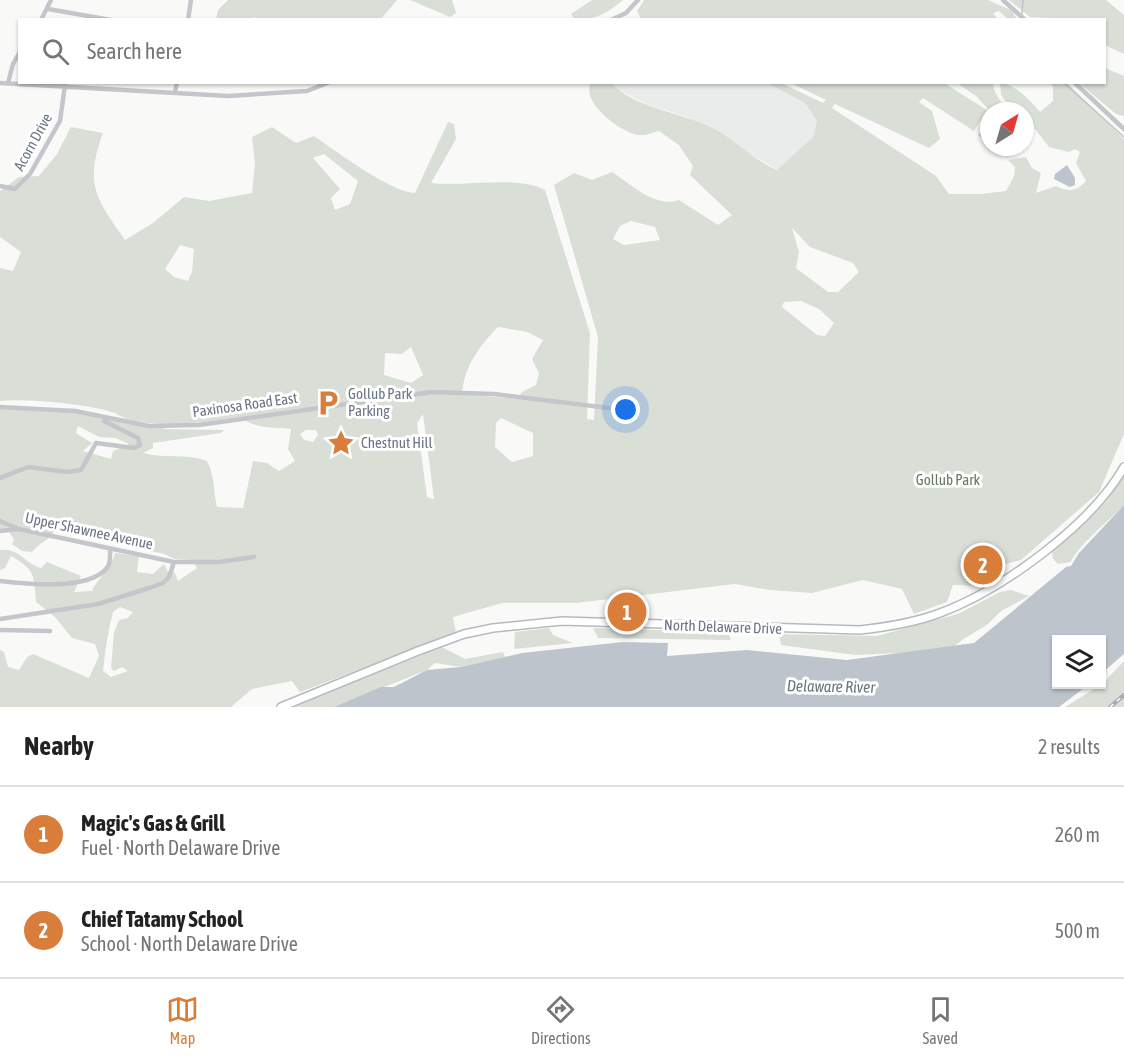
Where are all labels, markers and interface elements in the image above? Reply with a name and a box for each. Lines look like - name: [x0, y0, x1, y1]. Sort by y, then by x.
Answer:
- search box: [18, 18, 1106, 84]
- icon: search: [39, 35, 72, 68]
- text: Search here: [87, 38, 182, 64]
- north arrow: [980, 102, 1034, 156]
- street label: Acorn Drive: [10, 110, 55, 173]
- place label: Gollub Park Parking: [348, 385, 413, 419]
- parking icon: Gollub Park Parking: [313, 388, 343, 418]
- street label: Paxinosa Road East: [191, 389, 299, 420]
- your location: [611, 395, 640, 424]
- place icon: Chestnut Hill: [326, 428, 356, 458]
- place label: Chestnut Hill: [361, 434, 432, 451]
- park label: Gollub Park: [916, 471, 981, 488]
- street label: Upper Shawnee Avenue: [24, 509, 155, 552]
- pin: 2: [964, 542, 1002, 588]
- pin: 1: [608, 590, 646, 634]
- street label: North Delaware Drive: [664, 616, 783, 637]
- map controls: [1052, 635, 1106, 689]
- button: layers: [1052, 635, 1106, 689]
- water label: Delaware River: [787, 676, 877, 696]
- text: Nearby: [24, 731, 94, 761]
- text: 2 results: [1038, 735, 1100, 758]
- text: Magic's Gas & Grill: [81, 810, 225, 836]
- text: 1: [39, 823, 48, 846]
- text: 260 m: [1055, 823, 1100, 846]
- text: Fuel · North Delaware Drive: [81, 836, 280, 859]
- text: Chief Tatamy School: [81, 906, 243, 932]
- text: 2: [39, 919, 48, 942]
- text: 500 m: [1055, 919, 1100, 942]
- text: School · North Delaware Drive: [81, 932, 298, 955]
- tab: Map: [166, 993, 199, 1047]
- tab: Directions: [531, 993, 591, 1047]
- tab: Saved: [923, 993, 958, 1047]

